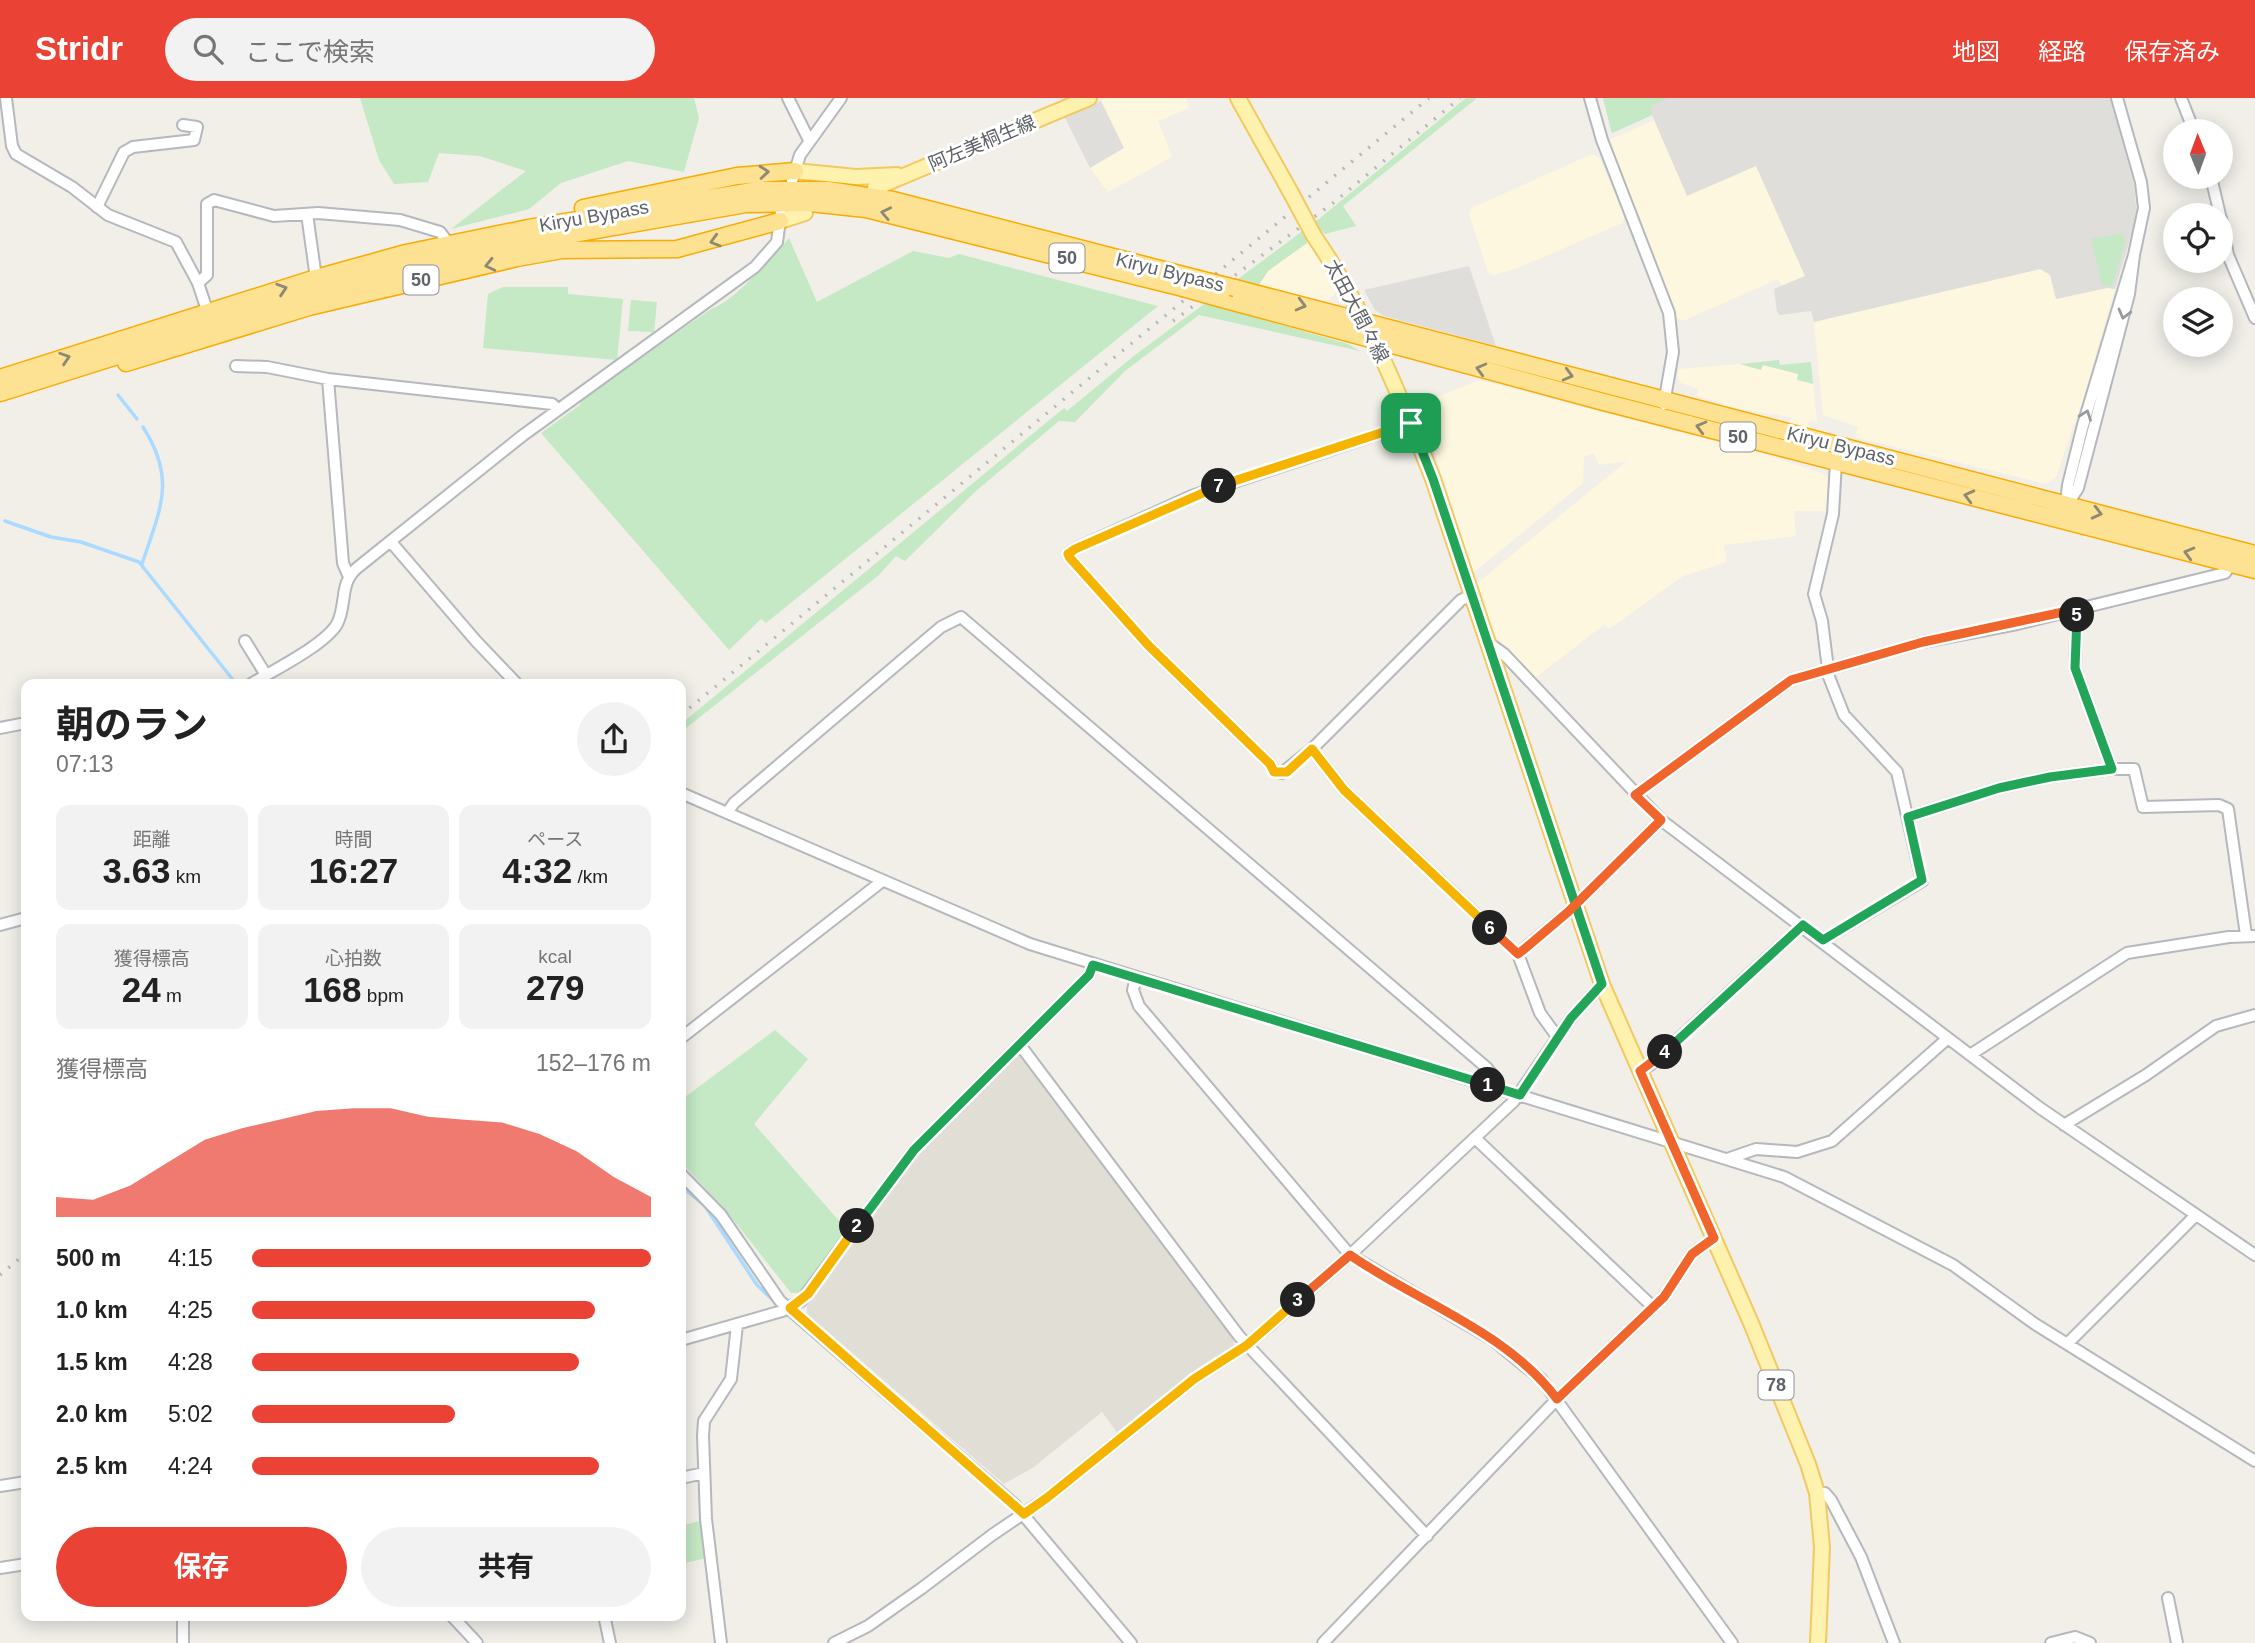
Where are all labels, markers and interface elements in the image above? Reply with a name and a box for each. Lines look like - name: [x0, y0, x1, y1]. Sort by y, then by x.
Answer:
- search box: [165, 18, 655, 81]
- text: Stridr: [35, 30, 123, 67]
- icon: search: [189, 30, 227, 68]
- text: ここで検索: [245, 37, 375, 67]
- text: 地図: [1952, 38, 2000, 65]
- text: 経路: [2038, 38, 2086, 65]
- text: 保存済み: [2124, 38, 2220, 65]
- street label: 阿左美桐生線: [925, 111, 1039, 175]
- north arrow: [2163, 119, 2233, 189]
- map controls: [2163, 119, 2233, 357]
- one-way arrow: [758, 165, 770, 180]
- street label: Kiryu Bypass: [538, 196, 650, 236]
- button: locate: [2163, 203, 2233, 273]
- one-way arrow: [880, 207, 892, 221]
- one-way arrow: [709, 232, 721, 247]
- road number: 50: [1050, 244, 1084, 272]
- street label: Kiryu Bypass: [1114, 248, 1226, 296]
- one-way arrow: [484, 256, 496, 271]
- street label: 太田大間々線: [1321, 256, 1393, 366]
- road number: 50: [404, 266, 438, 294]
- one-way arrow: [276, 283, 288, 298]
- button: layers: [2163, 287, 2233, 357]
- one-way arrow: [1295, 297, 1307, 311]
- one-way arrow: [2117, 307, 2132, 319]
- one-way arrow: [59, 352, 71, 366]
- one-way arrow: [1475, 363, 1487, 377]
- one-way arrow: [1562, 367, 1574, 381]
- pin: [1381, 393, 1441, 453]
- icon: arrive: [1392, 404, 1430, 442]
- one-way arrow: [2078, 409, 2092, 421]
- one-way arrow: [1695, 421, 1707, 436]
- road number: 50: [1720, 422, 1756, 452]
- street label: Kiryu Bypass: [1785, 422, 1897, 470]
- pin: 7: [1202, 468, 1236, 504]
- text: 7: [1213, 475, 1224, 496]
- one-way arrow: [1963, 490, 1975, 504]
- one-way arrow: [2091, 505, 2103, 519]
- one-way arrow: [2183, 547, 2195, 561]
- pin: 5: [2060, 598, 2094, 632]
- text: 5: [2071, 604, 2082, 625]
- button: share: [577, 702, 651, 776]
- text: 朝のラン: [56, 704, 208, 746]
- text: 07:13: [56, 751, 114, 777]
- text: 距離: [133, 829, 171, 850]
- text: 時間: [334, 829, 373, 850]
- text: ペース: [527, 829, 583, 850]
- text: 3.63: [102, 851, 171, 890]
- text: 16:27: [309, 851, 398, 890]
- text: 4:32: [502, 851, 572, 890]
- text: km: [171, 866, 201, 887]
- text: /km: [572, 866, 608, 887]
- pin: 6: [1472, 910, 1508, 946]
- text: 6: [1484, 917, 1495, 938]
- text: kcal: [538, 946, 572, 967]
- text: 獲得標高: [114, 948, 190, 969]
- text: 心拍数: [325, 948, 382, 969]
- text: 279: [526, 968, 584, 1007]
- text: 24: [122, 970, 161, 1009]
- text: 168: [303, 970, 362, 1009]
- text: m: [161, 985, 182, 1006]
- text: bpm: [362, 985, 404, 1006]
- pin: 4: [1648, 1034, 1682, 1070]
- text: 4: [1659, 1041, 1670, 1062]
- text: 152–176 m: [536, 1050, 651, 1076]
- text: 獲得標高: [56, 1056, 148, 1082]
- pin: 1: [1470, 1068, 1506, 1102]
- text: 1: [1482, 1074, 1493, 1095]
- pin: 2: [840, 1208, 874, 1244]
- text: 2: [851, 1215, 862, 1236]
- text: 500 m: [56, 1245, 121, 1271]
- text: 4:15: [168, 1245, 213, 1271]
- pin: 3: [1280, 1282, 1316, 1318]
- text: 3: [1292, 1289, 1303, 1310]
- text: 1.0 km: [56, 1297, 128, 1323]
- text: 4:25: [168, 1297, 213, 1323]
- text: 1.5 km: [56, 1349, 128, 1375]
- text: 4:28: [168, 1349, 213, 1375]
- road number: 78: [1758, 1370, 1794, 1400]
- text: 2.0 km: [56, 1401, 128, 1427]
- text: 5:02: [168, 1401, 213, 1427]
- text: 2.5 km: [56, 1453, 128, 1479]
- text: 4:24: [168, 1453, 213, 1479]
- button: 保存: [56, 1527, 347, 1607]
- button: 共有: [361, 1527, 651, 1607]

